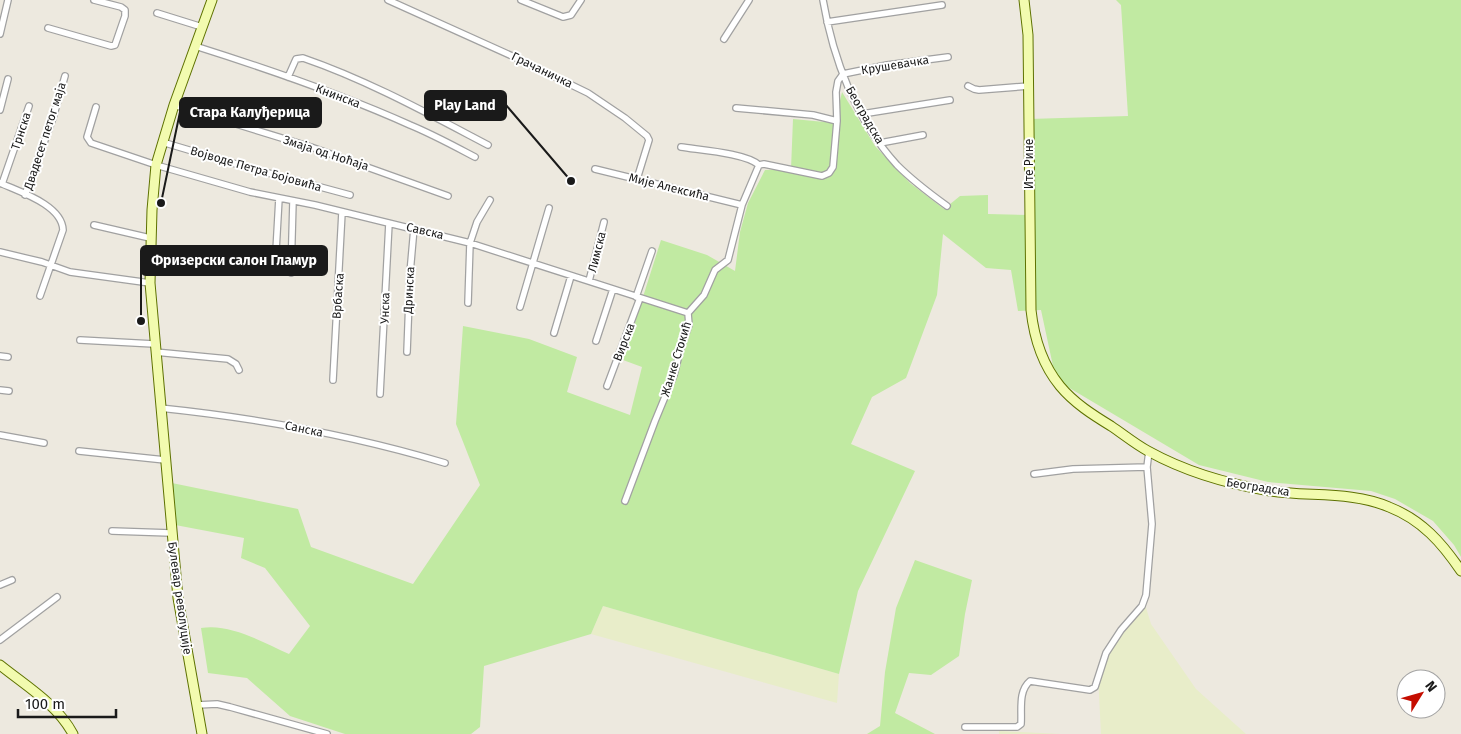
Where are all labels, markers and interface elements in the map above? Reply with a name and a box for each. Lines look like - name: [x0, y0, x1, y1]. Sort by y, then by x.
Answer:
- street label: Грачаничка: [509, 49, 575, 91]
- street label: Крушевачка: [860, 53, 930, 77]
- street label: Двадесет петог маја: [21, 80, 69, 192]
- street label: Книнска: [314, 81, 362, 111]
- street label: Београдска: [843, 84, 887, 146]
- callout: Play Land: [425, 91, 506, 120]
- text: Play Land: [434, 97, 496, 114]
- callout: Стара Калуђерица: [180, 98, 321, 127]
- text: Стара Калуђерица: [190, 104, 311, 121]
- street label: Трнска: [8, 110, 34, 152]
- street label: Змаја од Ноћаја: [281, 133, 371, 173]
- street label: Ите Рине: [1022, 139, 1036, 189]
- street label: Војводе Петра Бојовића: [189, 144, 323, 194]
- street label: Мије Алексића: [627, 170, 711, 204]
- street label: Савска: [405, 220, 445, 242]
- street label: Лимска: [585, 230, 609, 274]
- callout: Фризерски салон Гламур: [141, 246, 327, 275]
- text: Фризерски салон Гламур: [151, 252, 317, 269]
- street label: Дринска: [401, 266, 417, 315]
- street label: Врбаска: [329, 273, 347, 319]
- street label: Унска: [377, 292, 393, 324]
- street label: Жанке Стокић: [658, 320, 694, 398]
- street label: Вирска: [610, 321, 638, 363]
- street label: Санска: [284, 418, 324, 440]
- street label: Београдска: [1225, 475, 1291, 499]
- street label: Булевар револуције: [165, 541, 195, 655]
- north arrow: [1396, 669, 1446, 719]
- text: N: [1421, 678, 1441, 695]
- scale bar: [18, 686, 115, 718]
- text: 100 m: [25, 695, 65, 713]

